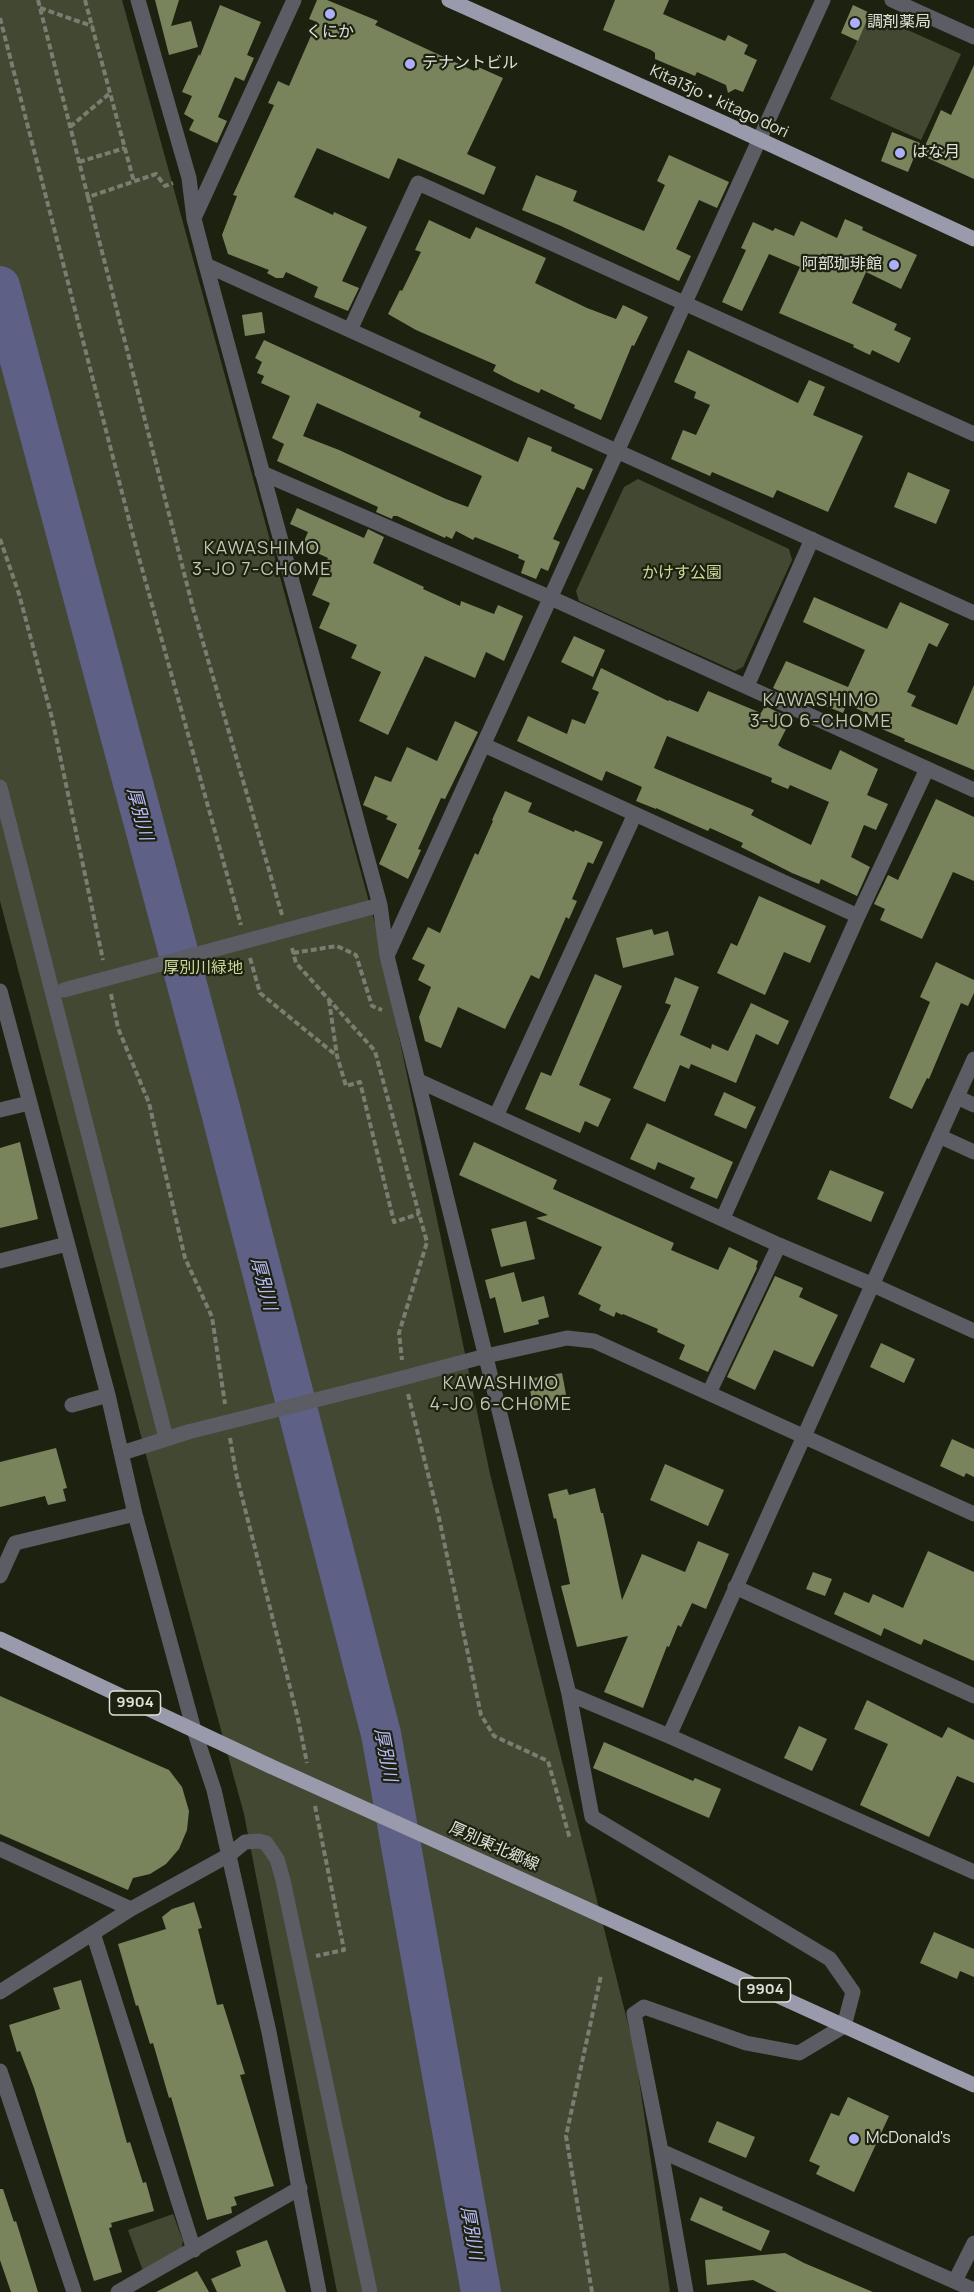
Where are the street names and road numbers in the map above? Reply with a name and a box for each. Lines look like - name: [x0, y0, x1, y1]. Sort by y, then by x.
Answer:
- street label: Kita13jo・kitago dori: [647, 61, 791, 143]
- road number: 9904: [110, 1691, 160, 1715]
- street label: 厚別東北郷線: [446, 1819, 542, 1875]
- road number: 9904: [740, 1978, 790, 2002]

